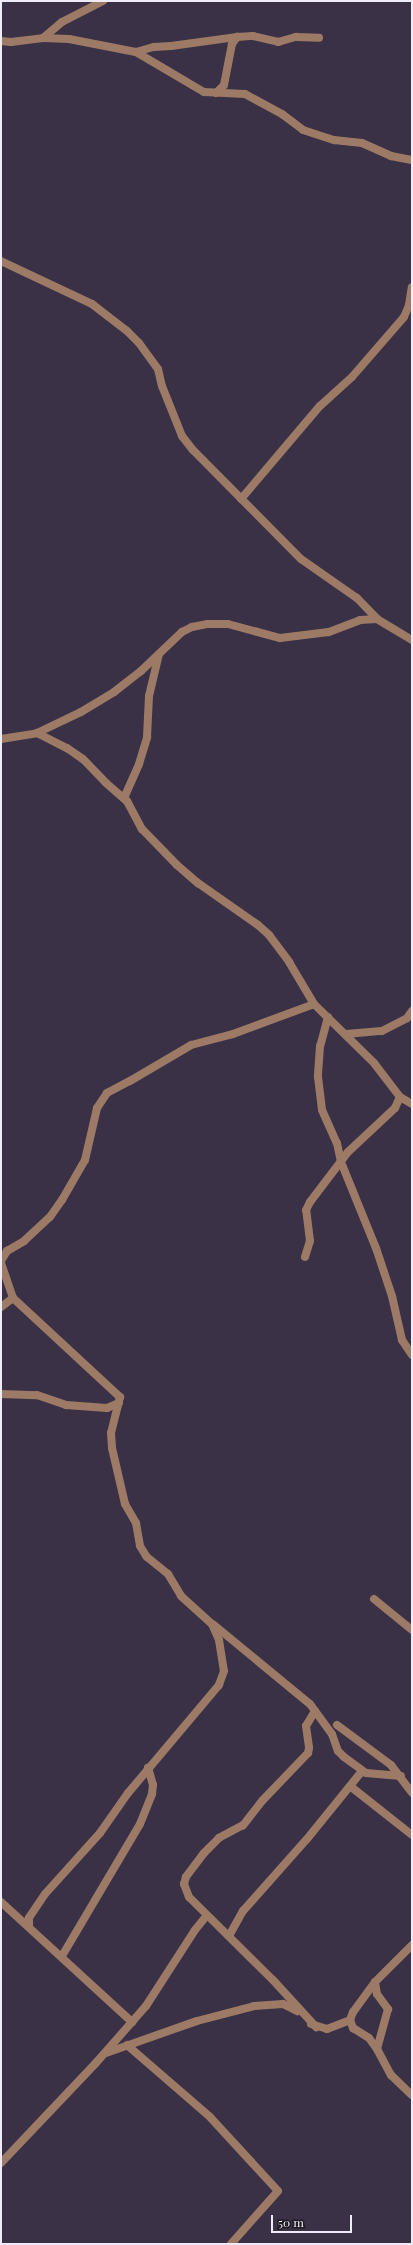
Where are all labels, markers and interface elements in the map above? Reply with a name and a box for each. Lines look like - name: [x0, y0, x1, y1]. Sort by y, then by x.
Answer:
- scale bar: [273, 2207, 354, 2233]
- text: 50 m: [278, 2214, 304, 2230]

